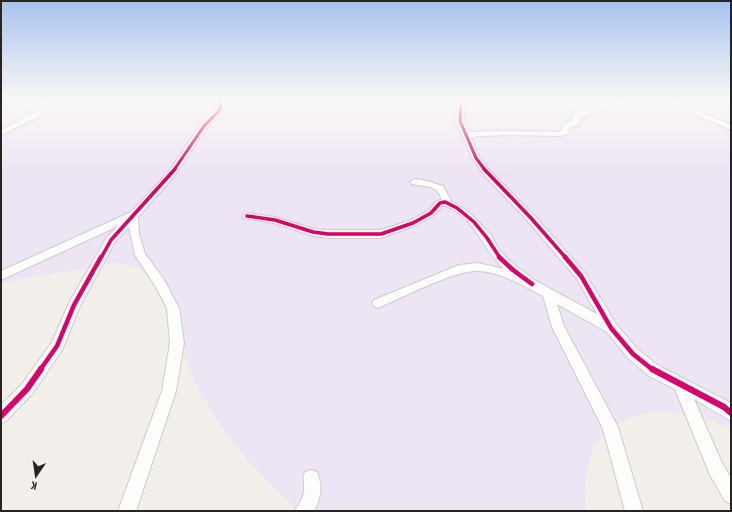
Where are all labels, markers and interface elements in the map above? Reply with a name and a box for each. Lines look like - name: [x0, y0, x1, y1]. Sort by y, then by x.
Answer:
- north arrow: [16, 456, 56, 496]
- text: K: [29, 478, 38, 493]

